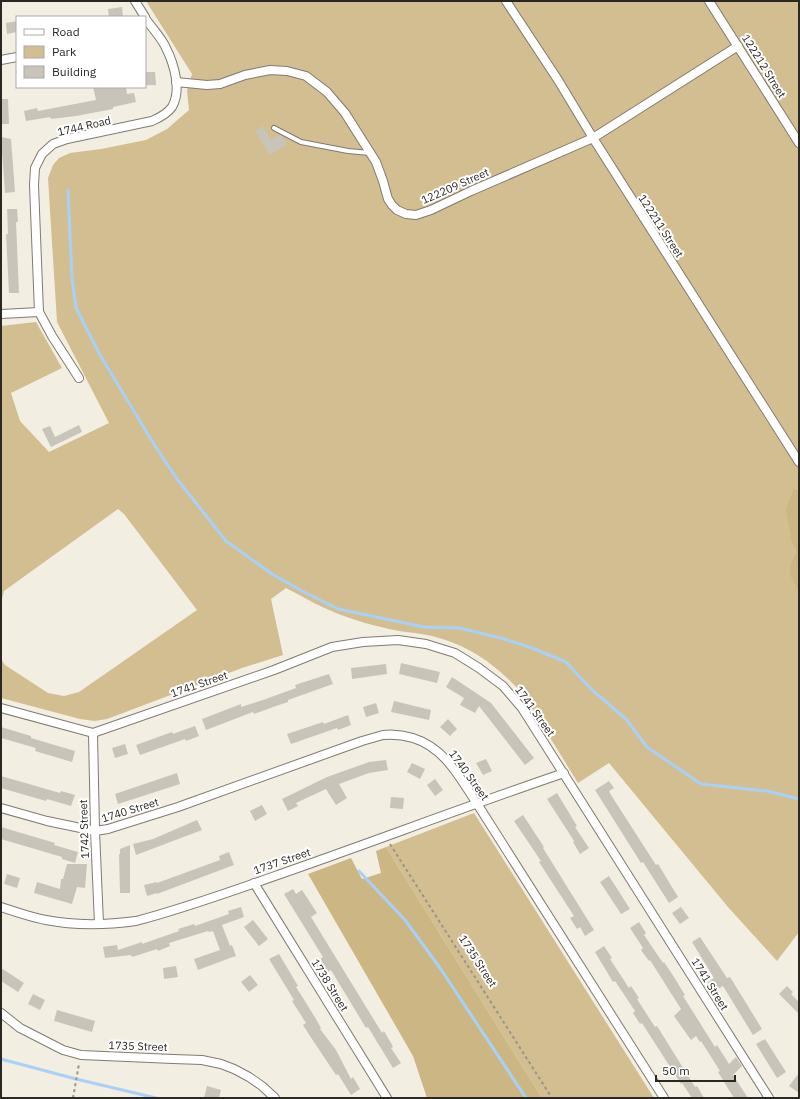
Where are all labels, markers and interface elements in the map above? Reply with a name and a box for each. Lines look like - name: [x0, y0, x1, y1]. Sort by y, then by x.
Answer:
- legend: [16, 16, 146, 88]
- text: Road: [52, 24, 80, 39]
- street label: 122212 Street: [739, 32, 789, 101]
- text: Park: [52, 44, 77, 59]
- text: Building: [52, 64, 97, 79]
- street label: 1744 Road: [56, 113, 112, 139]
- street label: 122209 Street: [419, 165, 491, 207]
- street label: 122211 Street: [635, 192, 687, 260]
- street label: 1741 Street: [169, 668, 229, 700]
- street label: 1741 Street: [512, 683, 558, 739]
- street label: 1740 Street: [446, 747, 492, 803]
- street label: 1740 Street: [100, 795, 160, 825]
- street label: 1742 Street: [76, 799, 92, 859]
- street label: 1737 Street: [252, 845, 312, 877]
- street label: 1735 Street: [456, 932, 500, 990]
- street label: 1741 Street: [688, 955, 732, 1013]
- street label: 1738 Street: [308, 956, 352, 1014]
- street label: 1735 Street: [108, 1038, 168, 1054]
- scale bar: [656, 1057, 735, 1083]
- text: 50 m: [662, 1063, 690, 1078]

